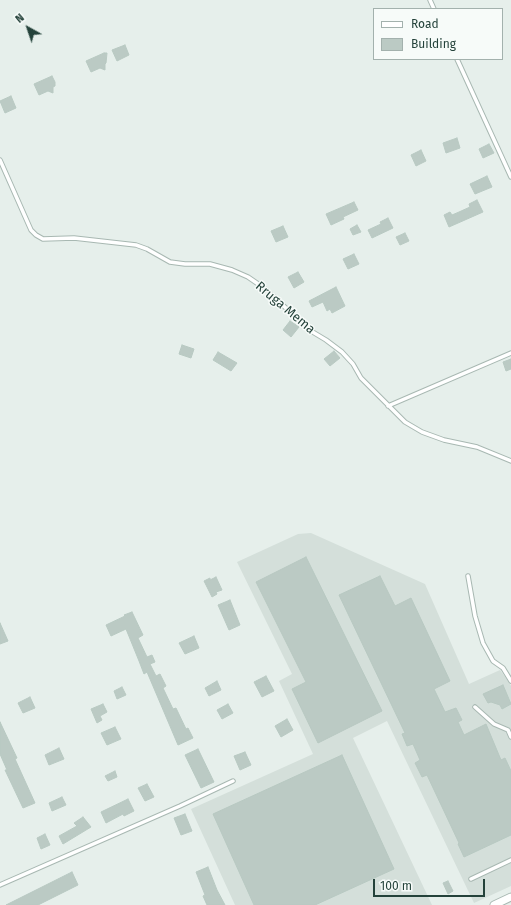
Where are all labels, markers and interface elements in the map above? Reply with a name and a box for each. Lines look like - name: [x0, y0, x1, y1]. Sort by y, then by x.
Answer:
- north arrow: [8, 8, 48, 48]
- legend: [373, 8, 503, 60]
- text: N: [13, 11, 27, 26]
- text: Road: [411, 17, 439, 31]
- text: Building: [411, 37, 456, 51]
- street label: Rruga Mema: [252, 279, 318, 337]
- scale bar: [375, 871, 487, 897]
- text: 100 m: [380, 879, 412, 893]

